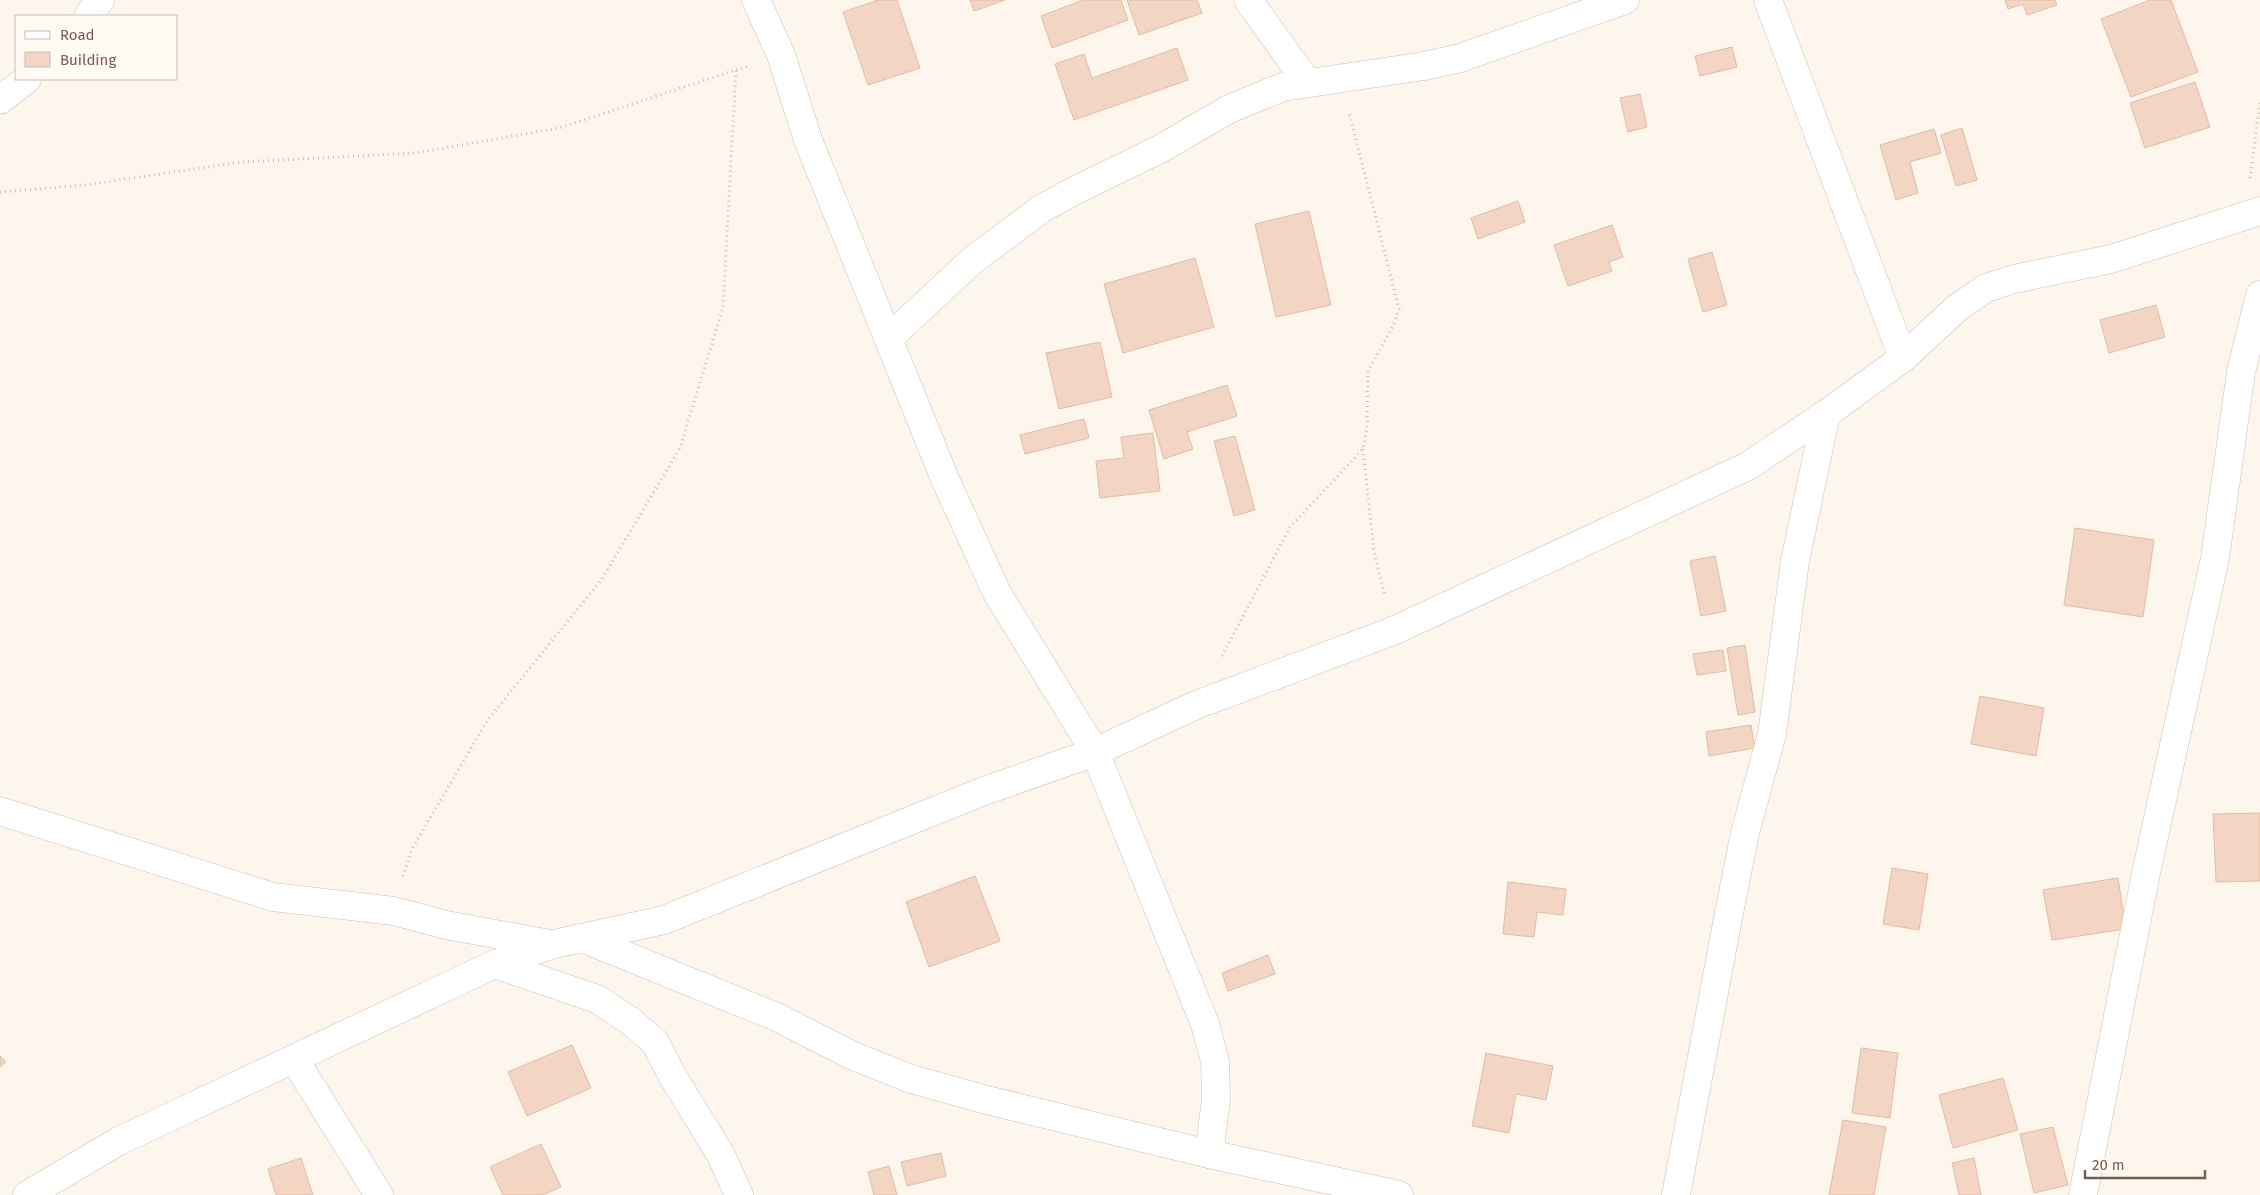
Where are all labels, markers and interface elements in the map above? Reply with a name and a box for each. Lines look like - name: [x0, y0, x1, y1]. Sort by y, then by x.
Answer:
- legend: [15, 15, 178, 80]
- text: Road: [60, 26, 95, 44]
- text: Building: [60, 51, 116, 69]
- scale bar: [2085, 1148, 2205, 1180]
- text: 20 m: [2092, 1156, 2125, 1174]

